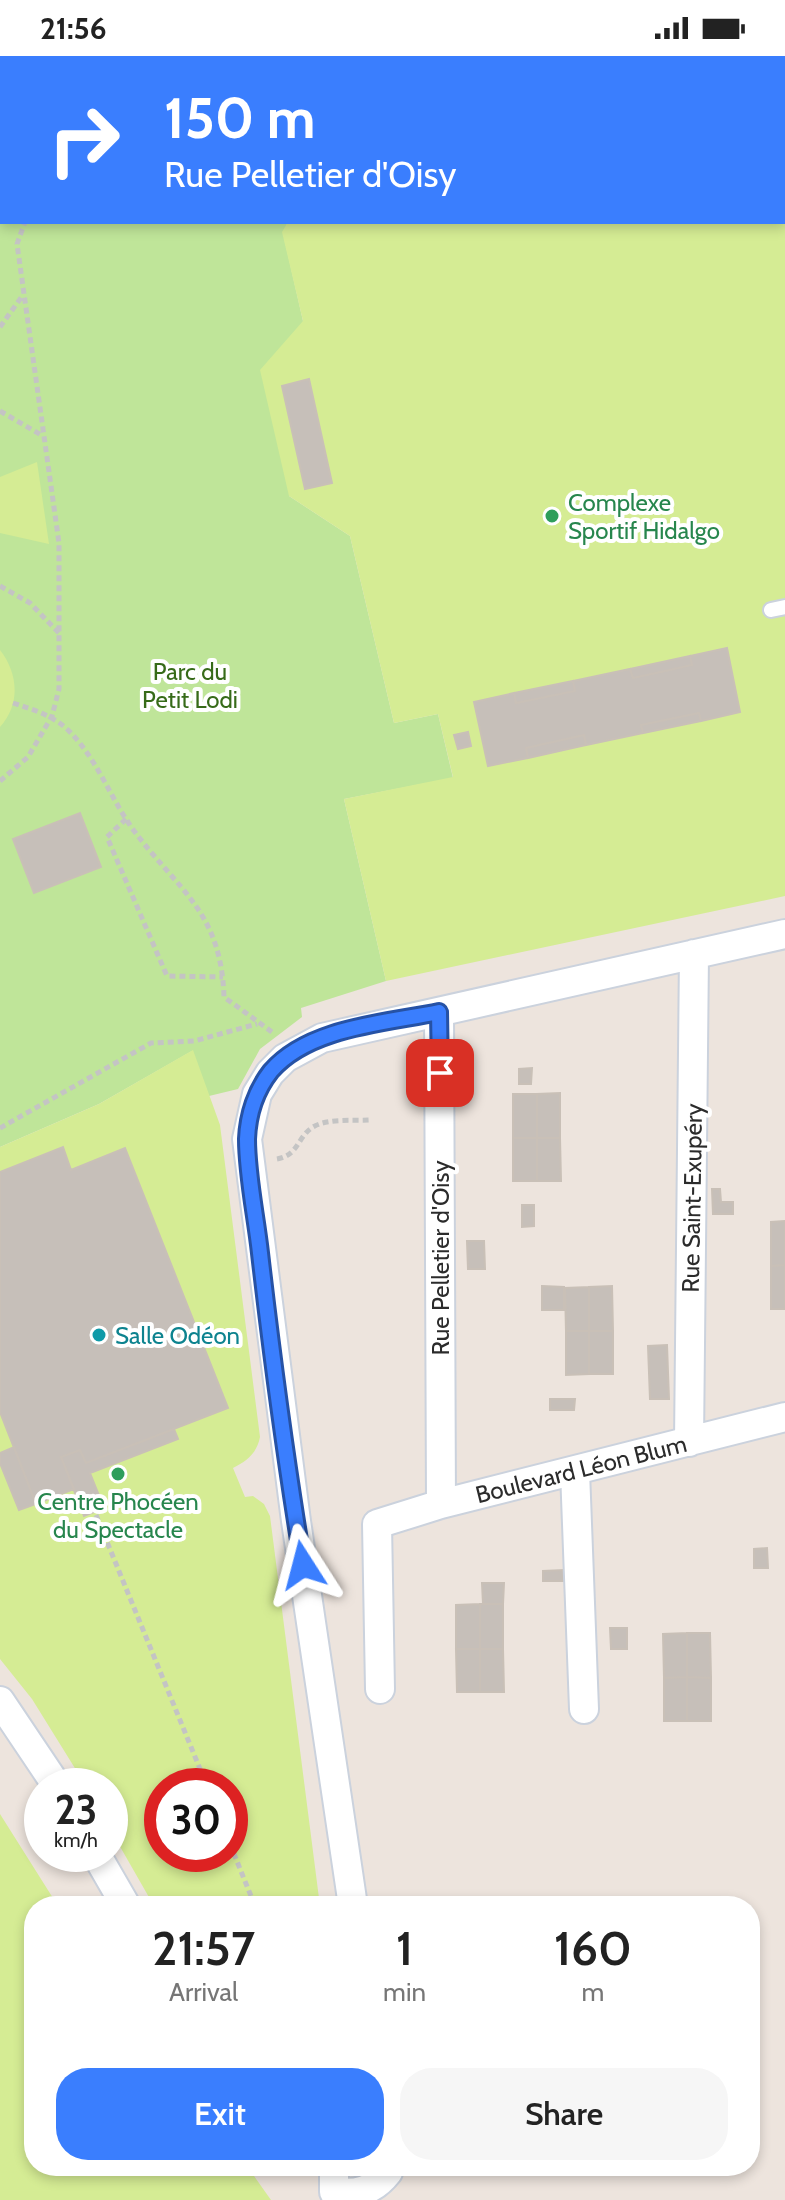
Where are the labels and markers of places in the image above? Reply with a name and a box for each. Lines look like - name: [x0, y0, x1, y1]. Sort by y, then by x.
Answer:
- place label: Complexe Sportif Hidalgo: [568, 488, 720, 545]
- marker: Complexe Sportif Hidalgo: [543, 507, 561, 525]
- pin: [406, 1039, 474, 1107]
- place label: Salle Odéon: [115, 1321, 240, 1350]
- marker: Salle Odéon: [90, 1326, 108, 1344]
- marker: Centre Phocéen du Spectacle: [109, 1465, 127, 1483]
- place label: Centre Phocéen du Spectacle: [37, 1487, 199, 1544]

